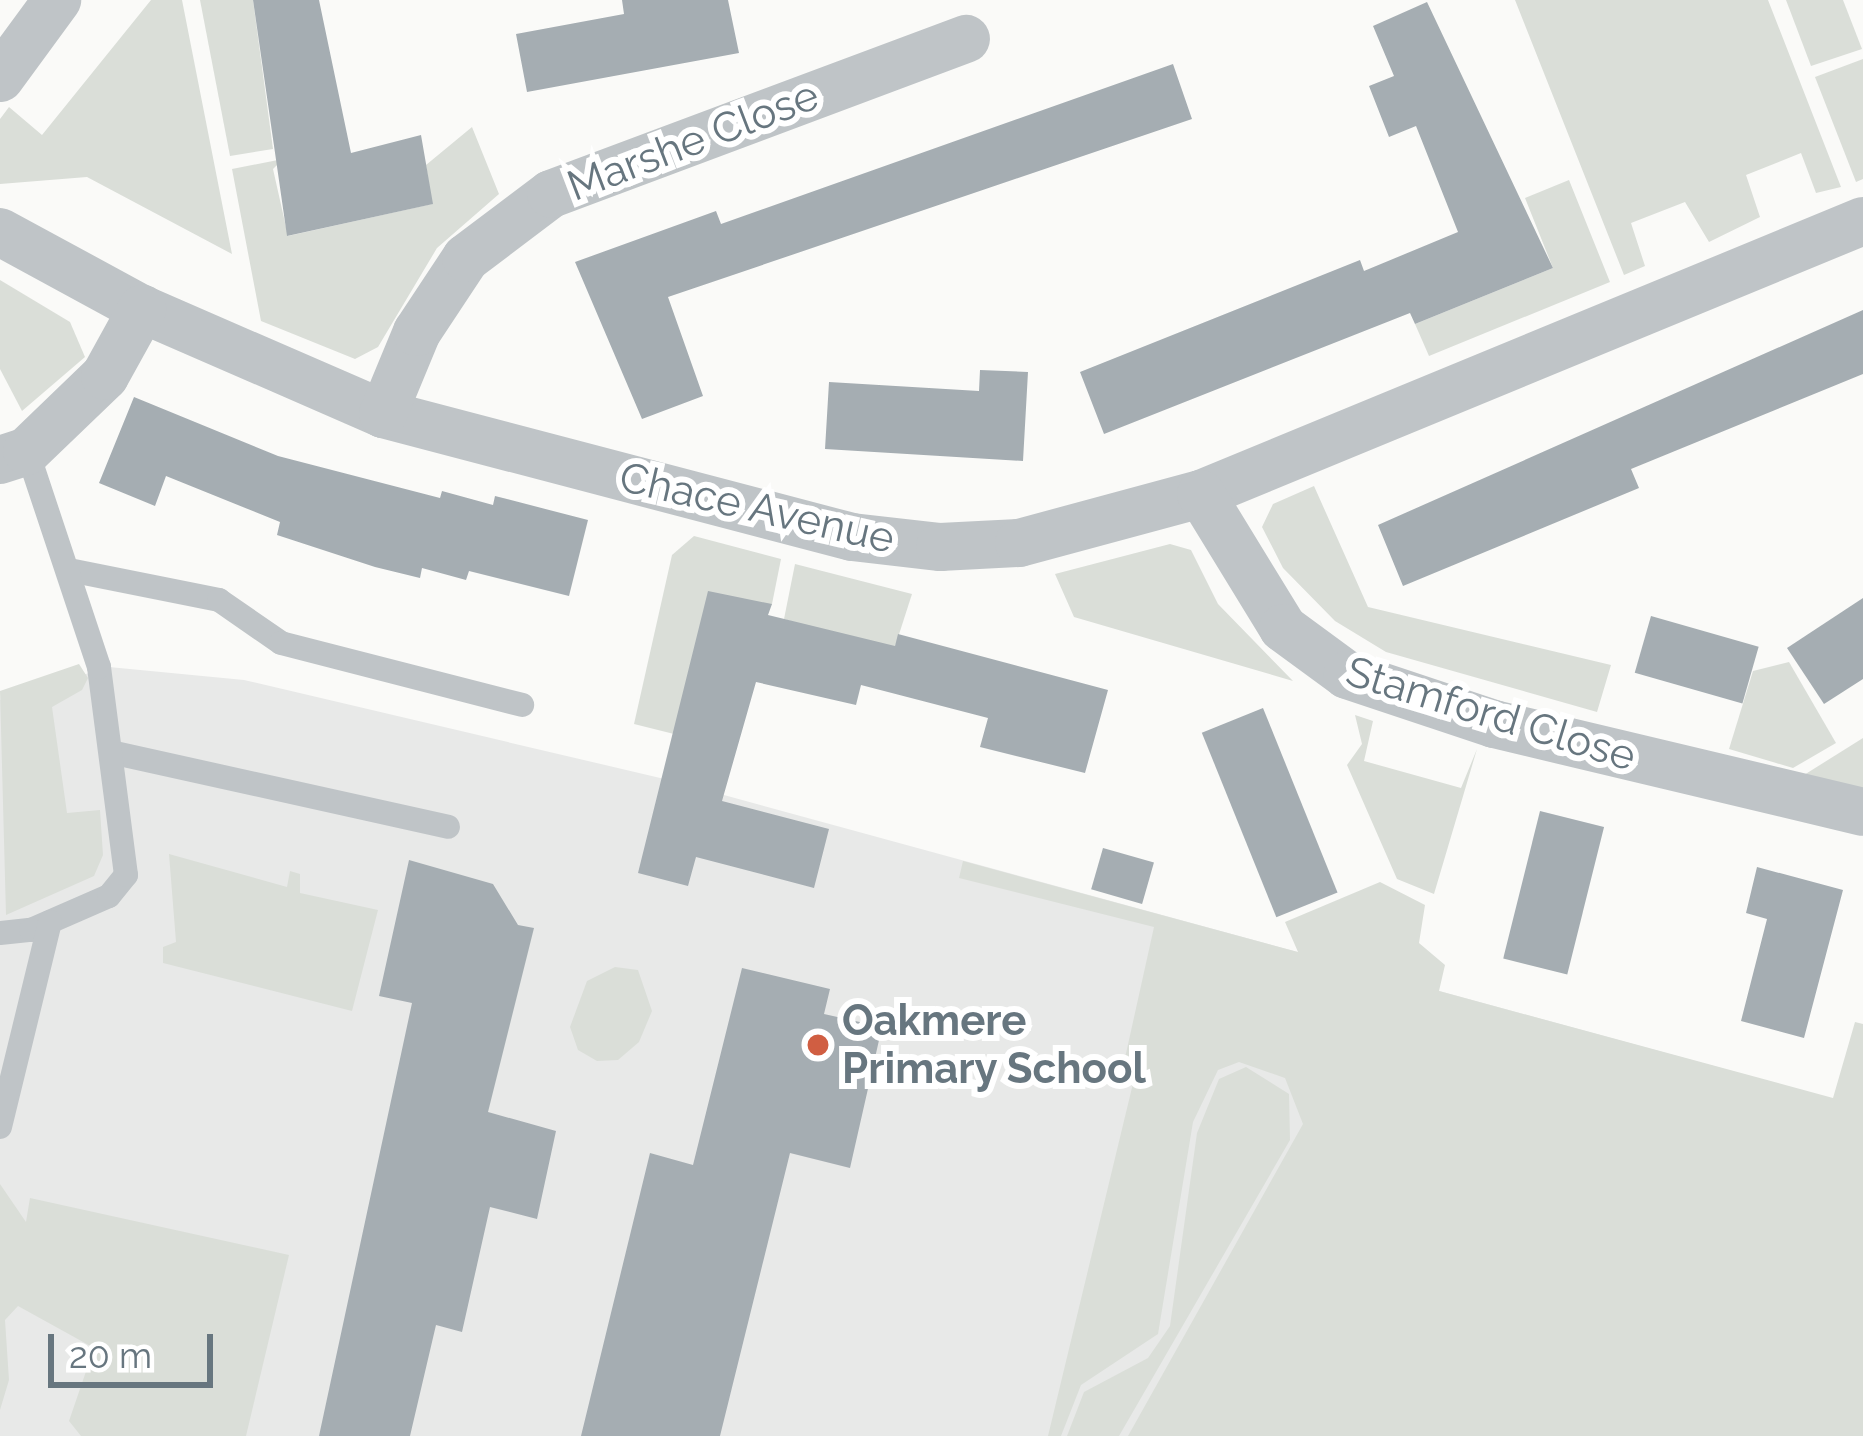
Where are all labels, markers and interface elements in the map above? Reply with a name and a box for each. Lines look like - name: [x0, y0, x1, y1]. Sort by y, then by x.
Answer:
- street label: Marshe Close: [560, 70, 826, 212]
- street label: Chace Avenue: [614, 452, 900, 564]
- street label: Stamford Close: [1340, 646, 1642, 782]
- place label: Oakmere Primary School: [842, 996, 1147, 1094]
- marker: Oakmere Primary School: [805, 1032, 831, 1058]
- scale bar: [54, 1310, 219, 1384]
- text: 20 m: [69, 1334, 152, 1376]

